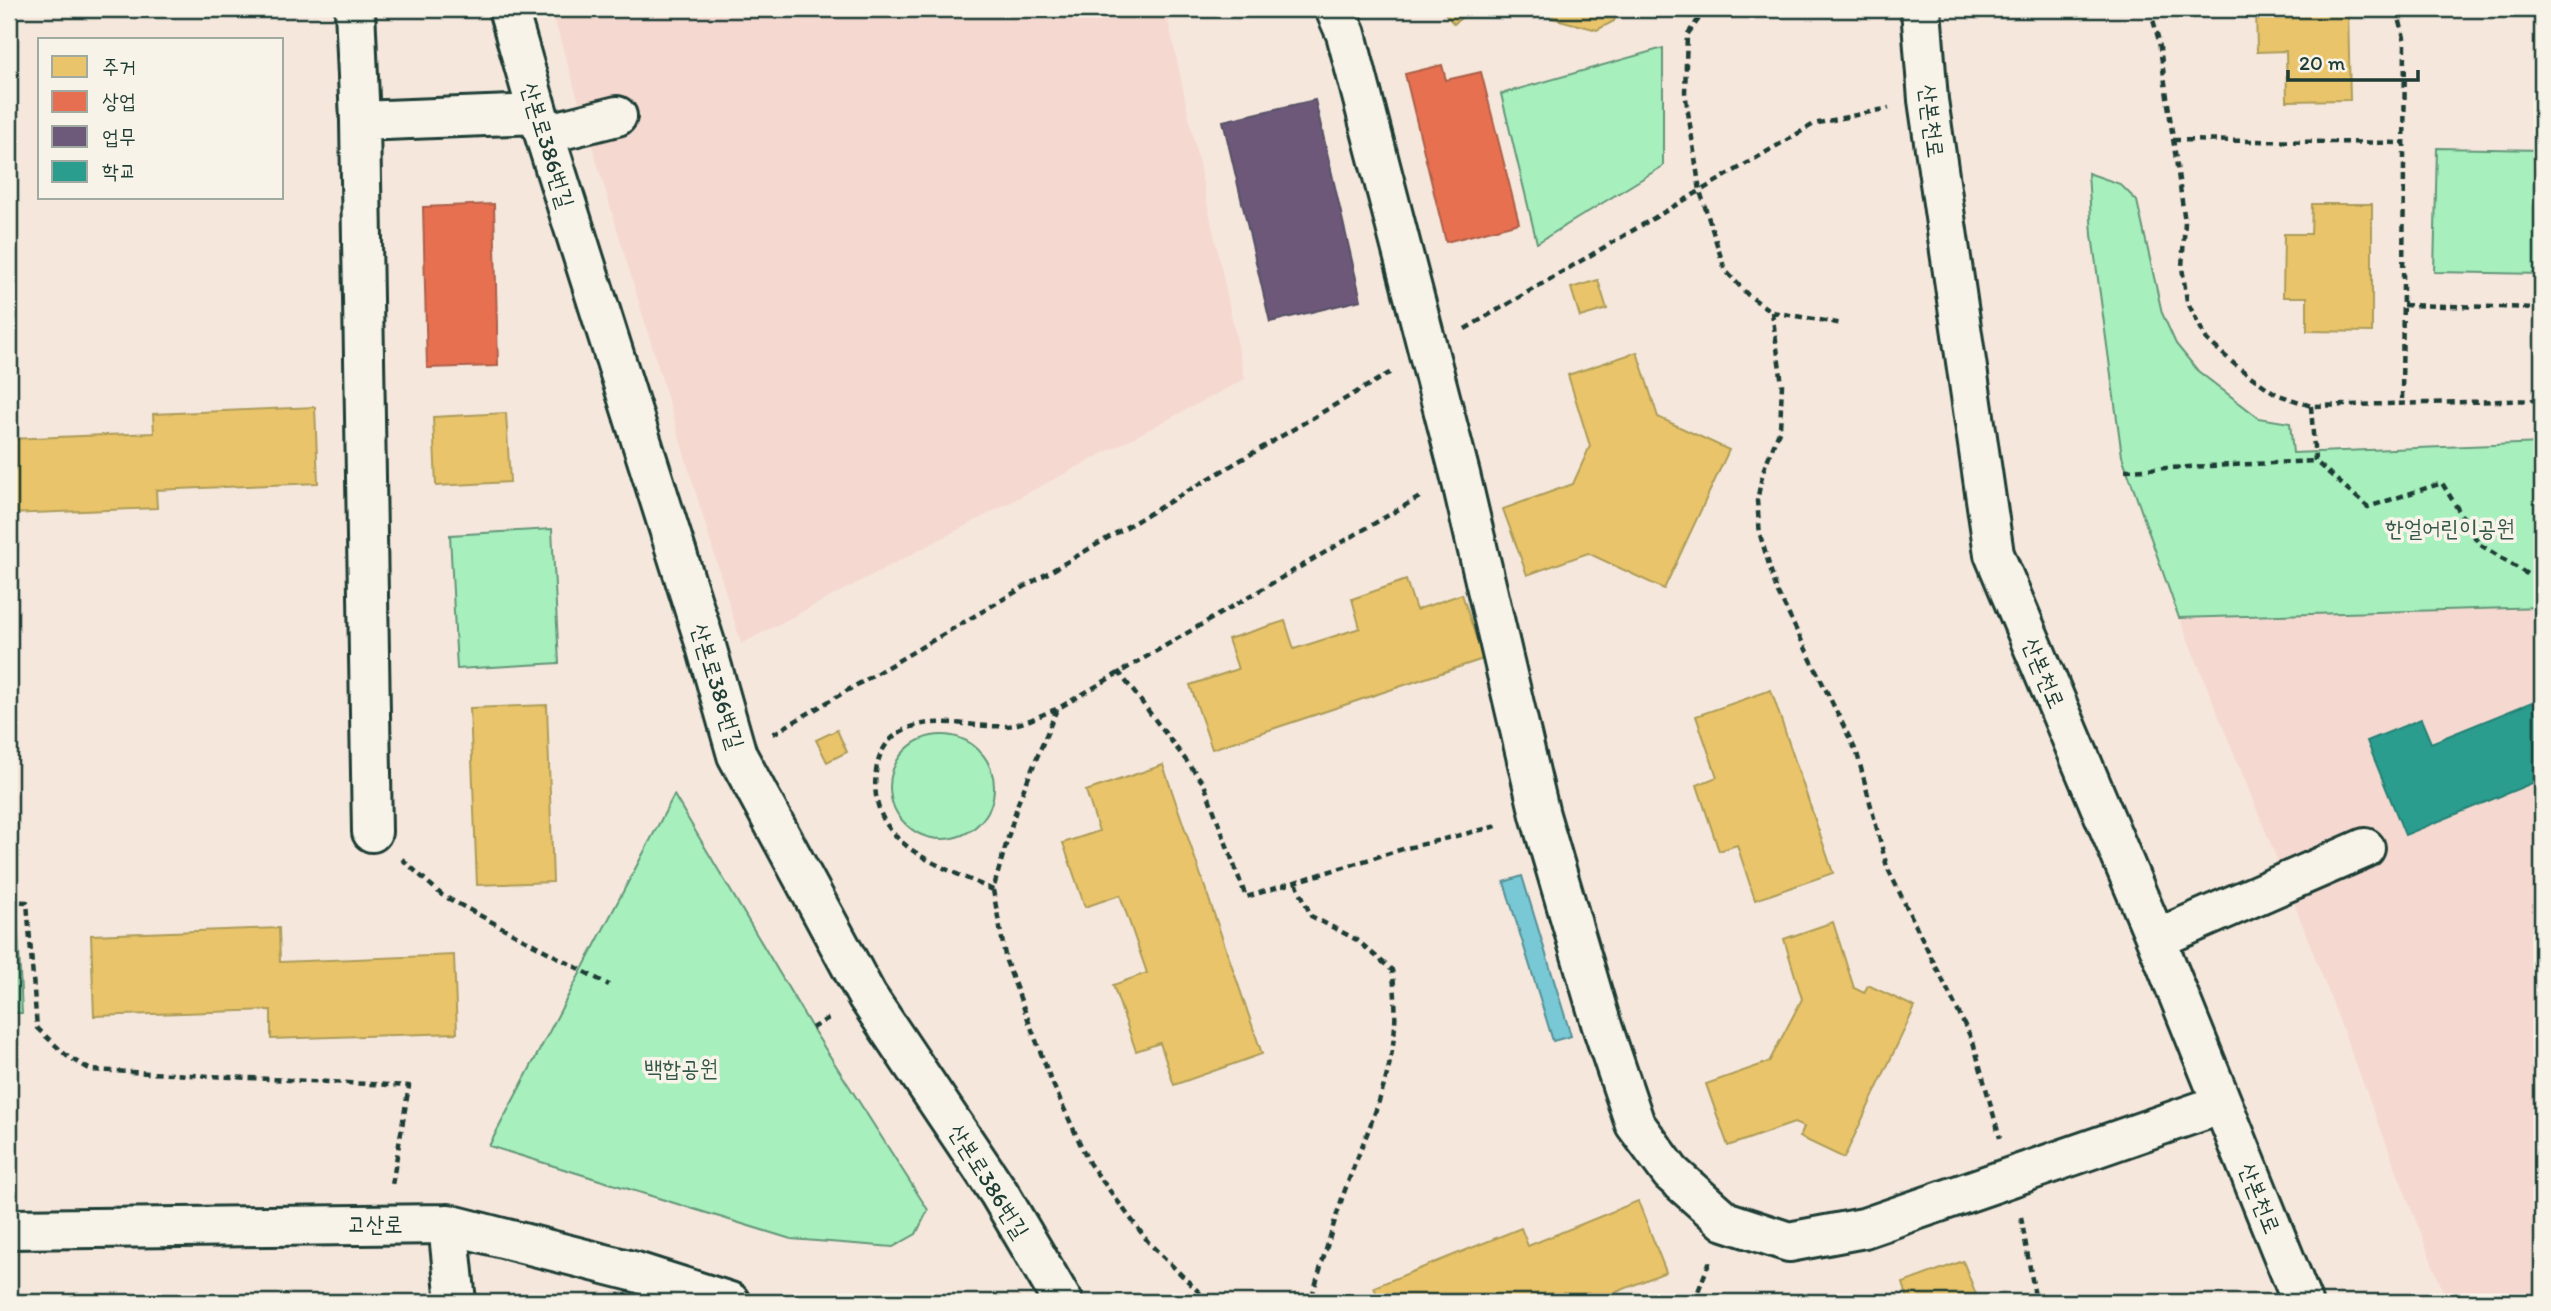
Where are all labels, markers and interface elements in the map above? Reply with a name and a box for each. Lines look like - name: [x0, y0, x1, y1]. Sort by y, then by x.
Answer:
- legend: [38, 38, 284, 200]
- scale bar: [2288, 38, 2418, 82]
- text: 20 m: [2299, 50, 2346, 75]
- text: 주거: [102, 54, 136, 79]
- street label: 산본로386번길: [516, 79, 580, 211]
- street label: 산본천로: [1914, 83, 1950, 159]
- text: 상업: [102, 88, 136, 113]
- text: 업무: [102, 124, 136, 149]
- text: 학교: [102, 158, 136, 183]
- park label: 한얼어린이공원: [2385, 514, 2515, 542]
- street label: 산본로386번길: [686, 620, 750, 752]
- street label: 산본천로: [2017, 633, 2071, 713]
- park label: 백합공원: [644, 1054, 718, 1082]
- street label: 산본로386번길: [943, 1119, 1035, 1243]
- street label: 산본천로: [2233, 1158, 2287, 1238]
- street label: 고산로: [347, 1210, 403, 1238]

